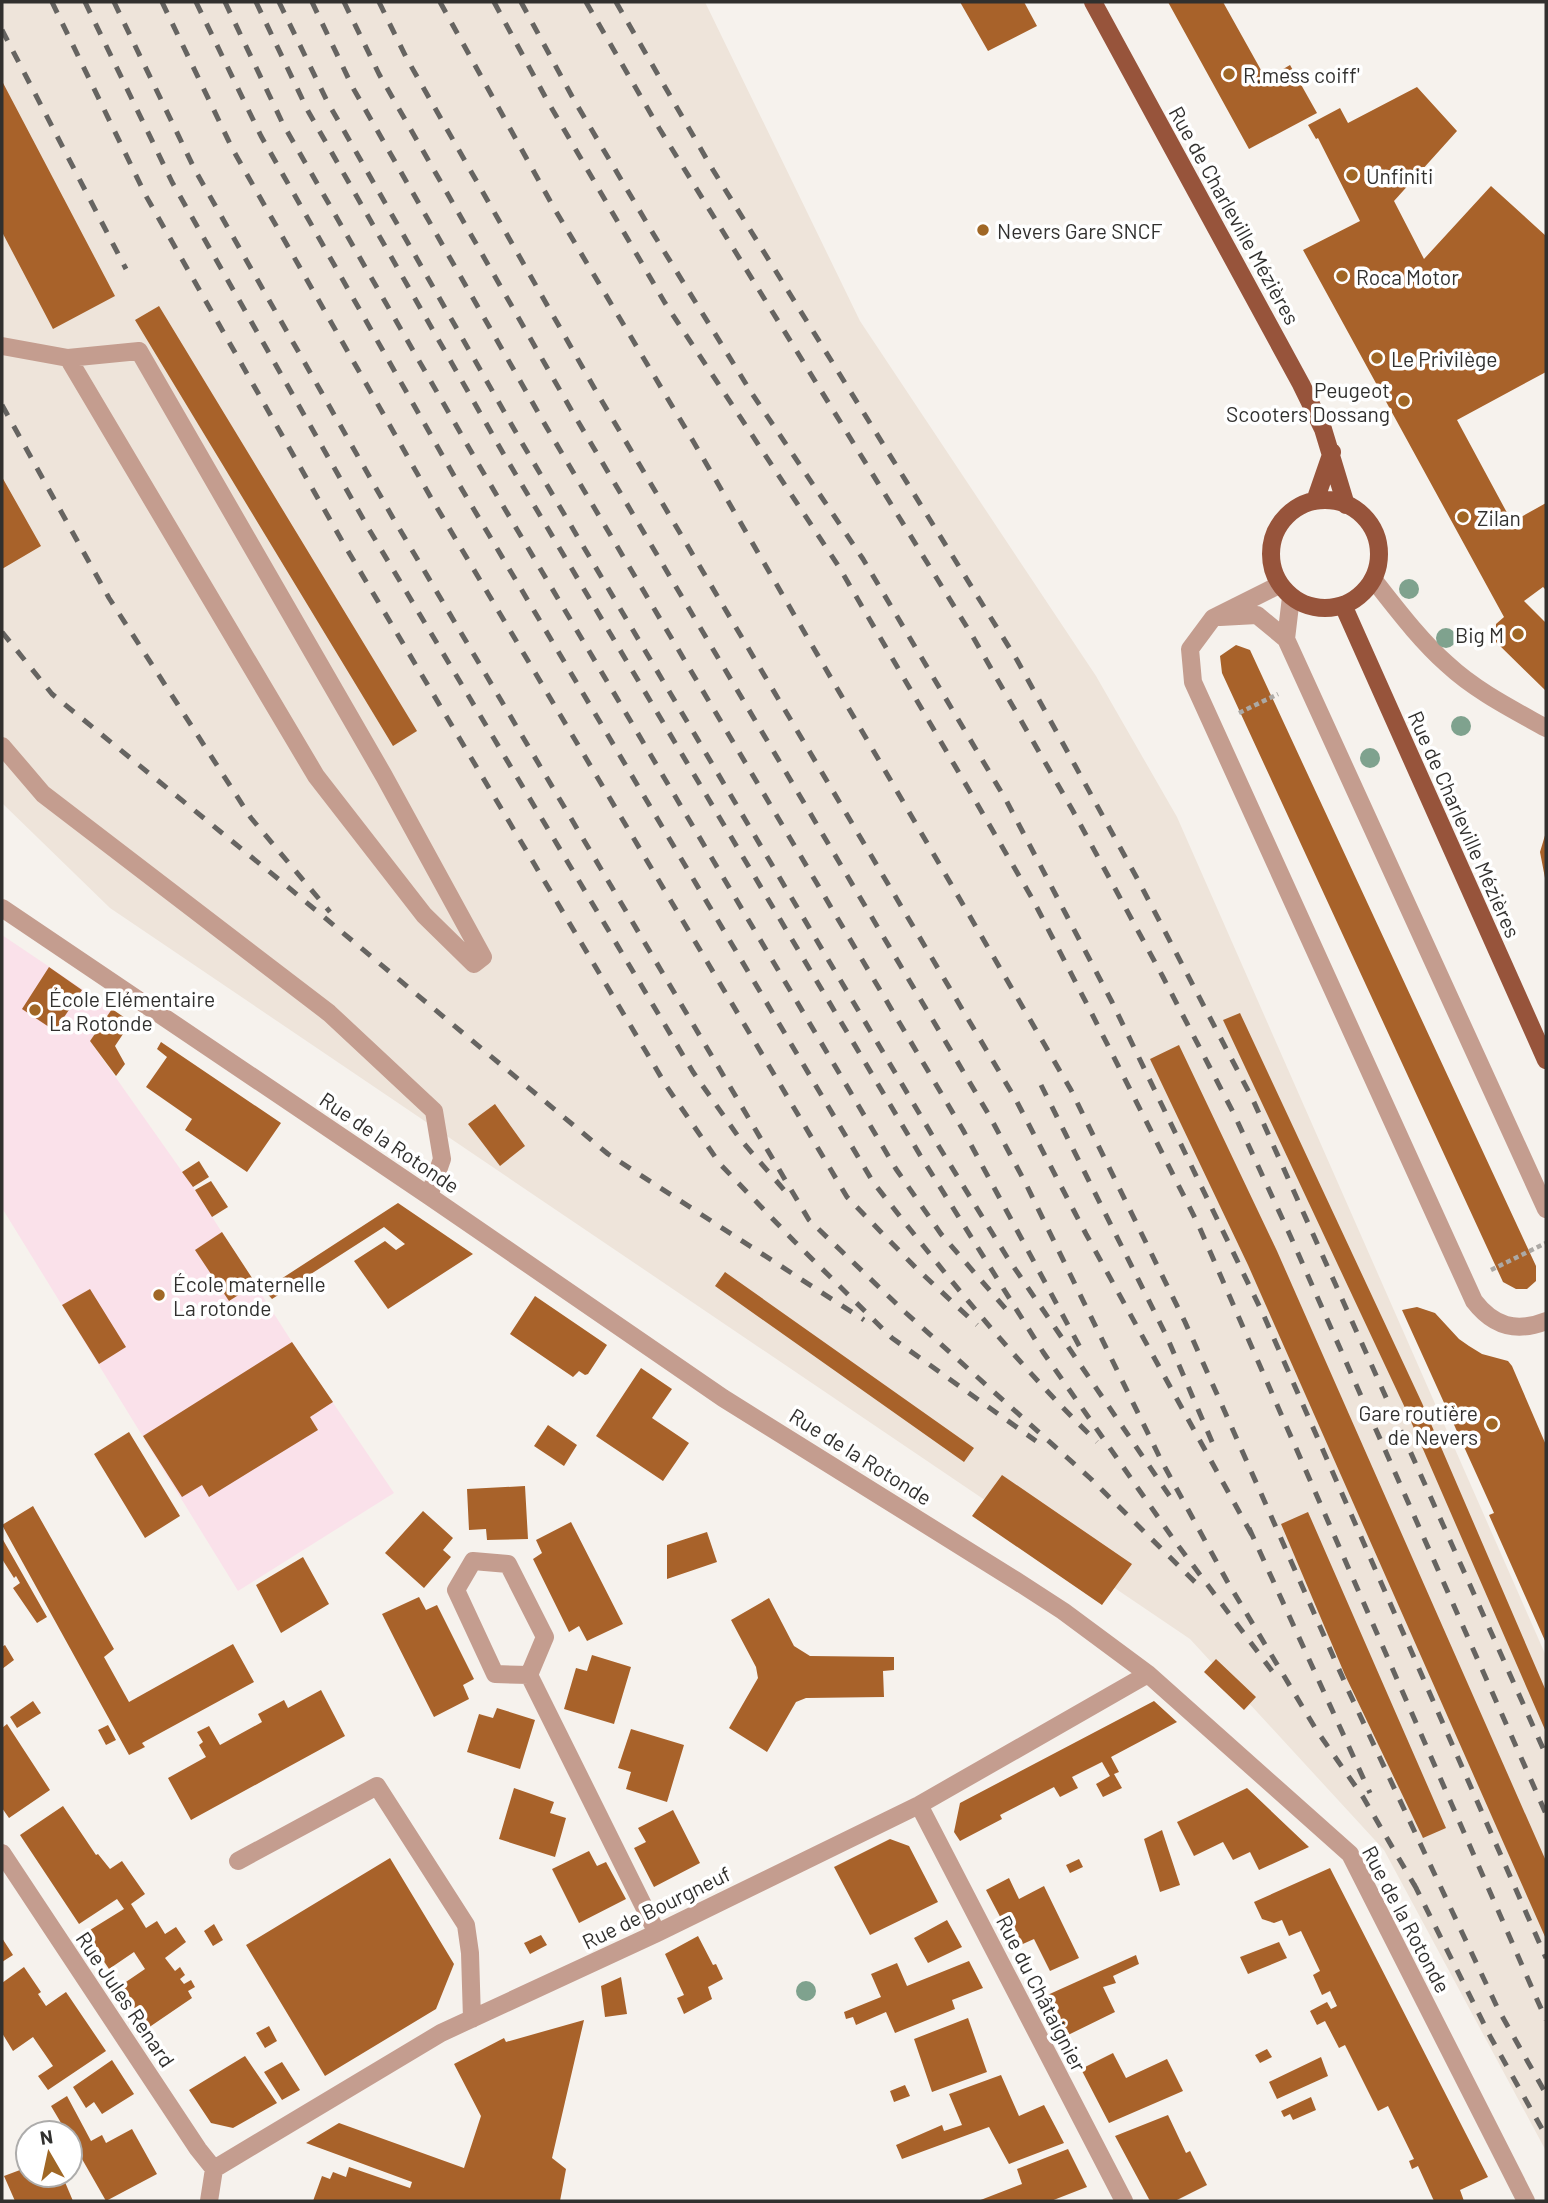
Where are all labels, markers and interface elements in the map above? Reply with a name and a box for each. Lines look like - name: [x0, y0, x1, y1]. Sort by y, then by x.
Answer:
- place label: R.mess coiff': [1243, 62, 1360, 87]
- marker: R.mess coiff': [1221, 66, 1237, 82]
- street label: Rue de Charleville Mézières: [1165, 101, 1305, 329]
- place label: Unfiniti: [1366, 163, 1433, 188]
- marker: Unfiniti: [1344, 167, 1360, 183]
- place label: Nevers Gare SNCF: [997, 218, 1162, 243]
- marker: Nevers Gare SNCF: [975, 222, 991, 238]
- place label: Roca Motor: [1356, 264, 1459, 289]
- marker: Roca Motor: [1334, 268, 1350, 284]
- place label: Le Privilège: [1391, 346, 1498, 371]
- marker: Le Privilège: [1369, 350, 1385, 366]
- place label: Peugeot Scooters Dossang: [1226, 377, 1390, 426]
- marker: Peugeot Scooters Dossang: [1396, 393, 1412, 409]
- place label: Zilan: [1477, 505, 1521, 530]
- marker: Zilan: [1455, 509, 1471, 525]
- place label: Big M: [1455, 622, 1504, 647]
- marker: Big M: [1510, 626, 1526, 642]
- street label: Rue de Charleville Mézières: [1404, 707, 1526, 941]
- place label: École Elémentaire La Rotonde: [49, 986, 215, 1035]
- marker: École Elémentaire La Rotonde: [27, 1002, 43, 1018]
- street label: Rue de la Rotonde: [316, 1086, 464, 1198]
- place label: École maternelle La rotonde: [173, 1271, 326, 1320]
- marker: École maternelle La rotonde: [151, 1287, 167, 1303]
- place label: Gare routière de Nevers: [1358, 1400, 1478, 1449]
- street label: Rue de la Rotonde: [785, 1402, 937, 1510]
- marker: Gare routière de Nevers: [1484, 1416, 1500, 1432]
- street label: Rue de la Rotonde: [1358, 1841, 1456, 1997]
- street label: Rue de Bourgneuf: [578, 1860, 734, 1954]
- street label: Rue du Châtaignier: [992, 1911, 1092, 2075]
- street label: Rue Jules Renard: [71, 1926, 181, 2072]
- north arrow: [14, 2119, 84, 2189]
- text: N: [38, 2124, 54, 2149]

